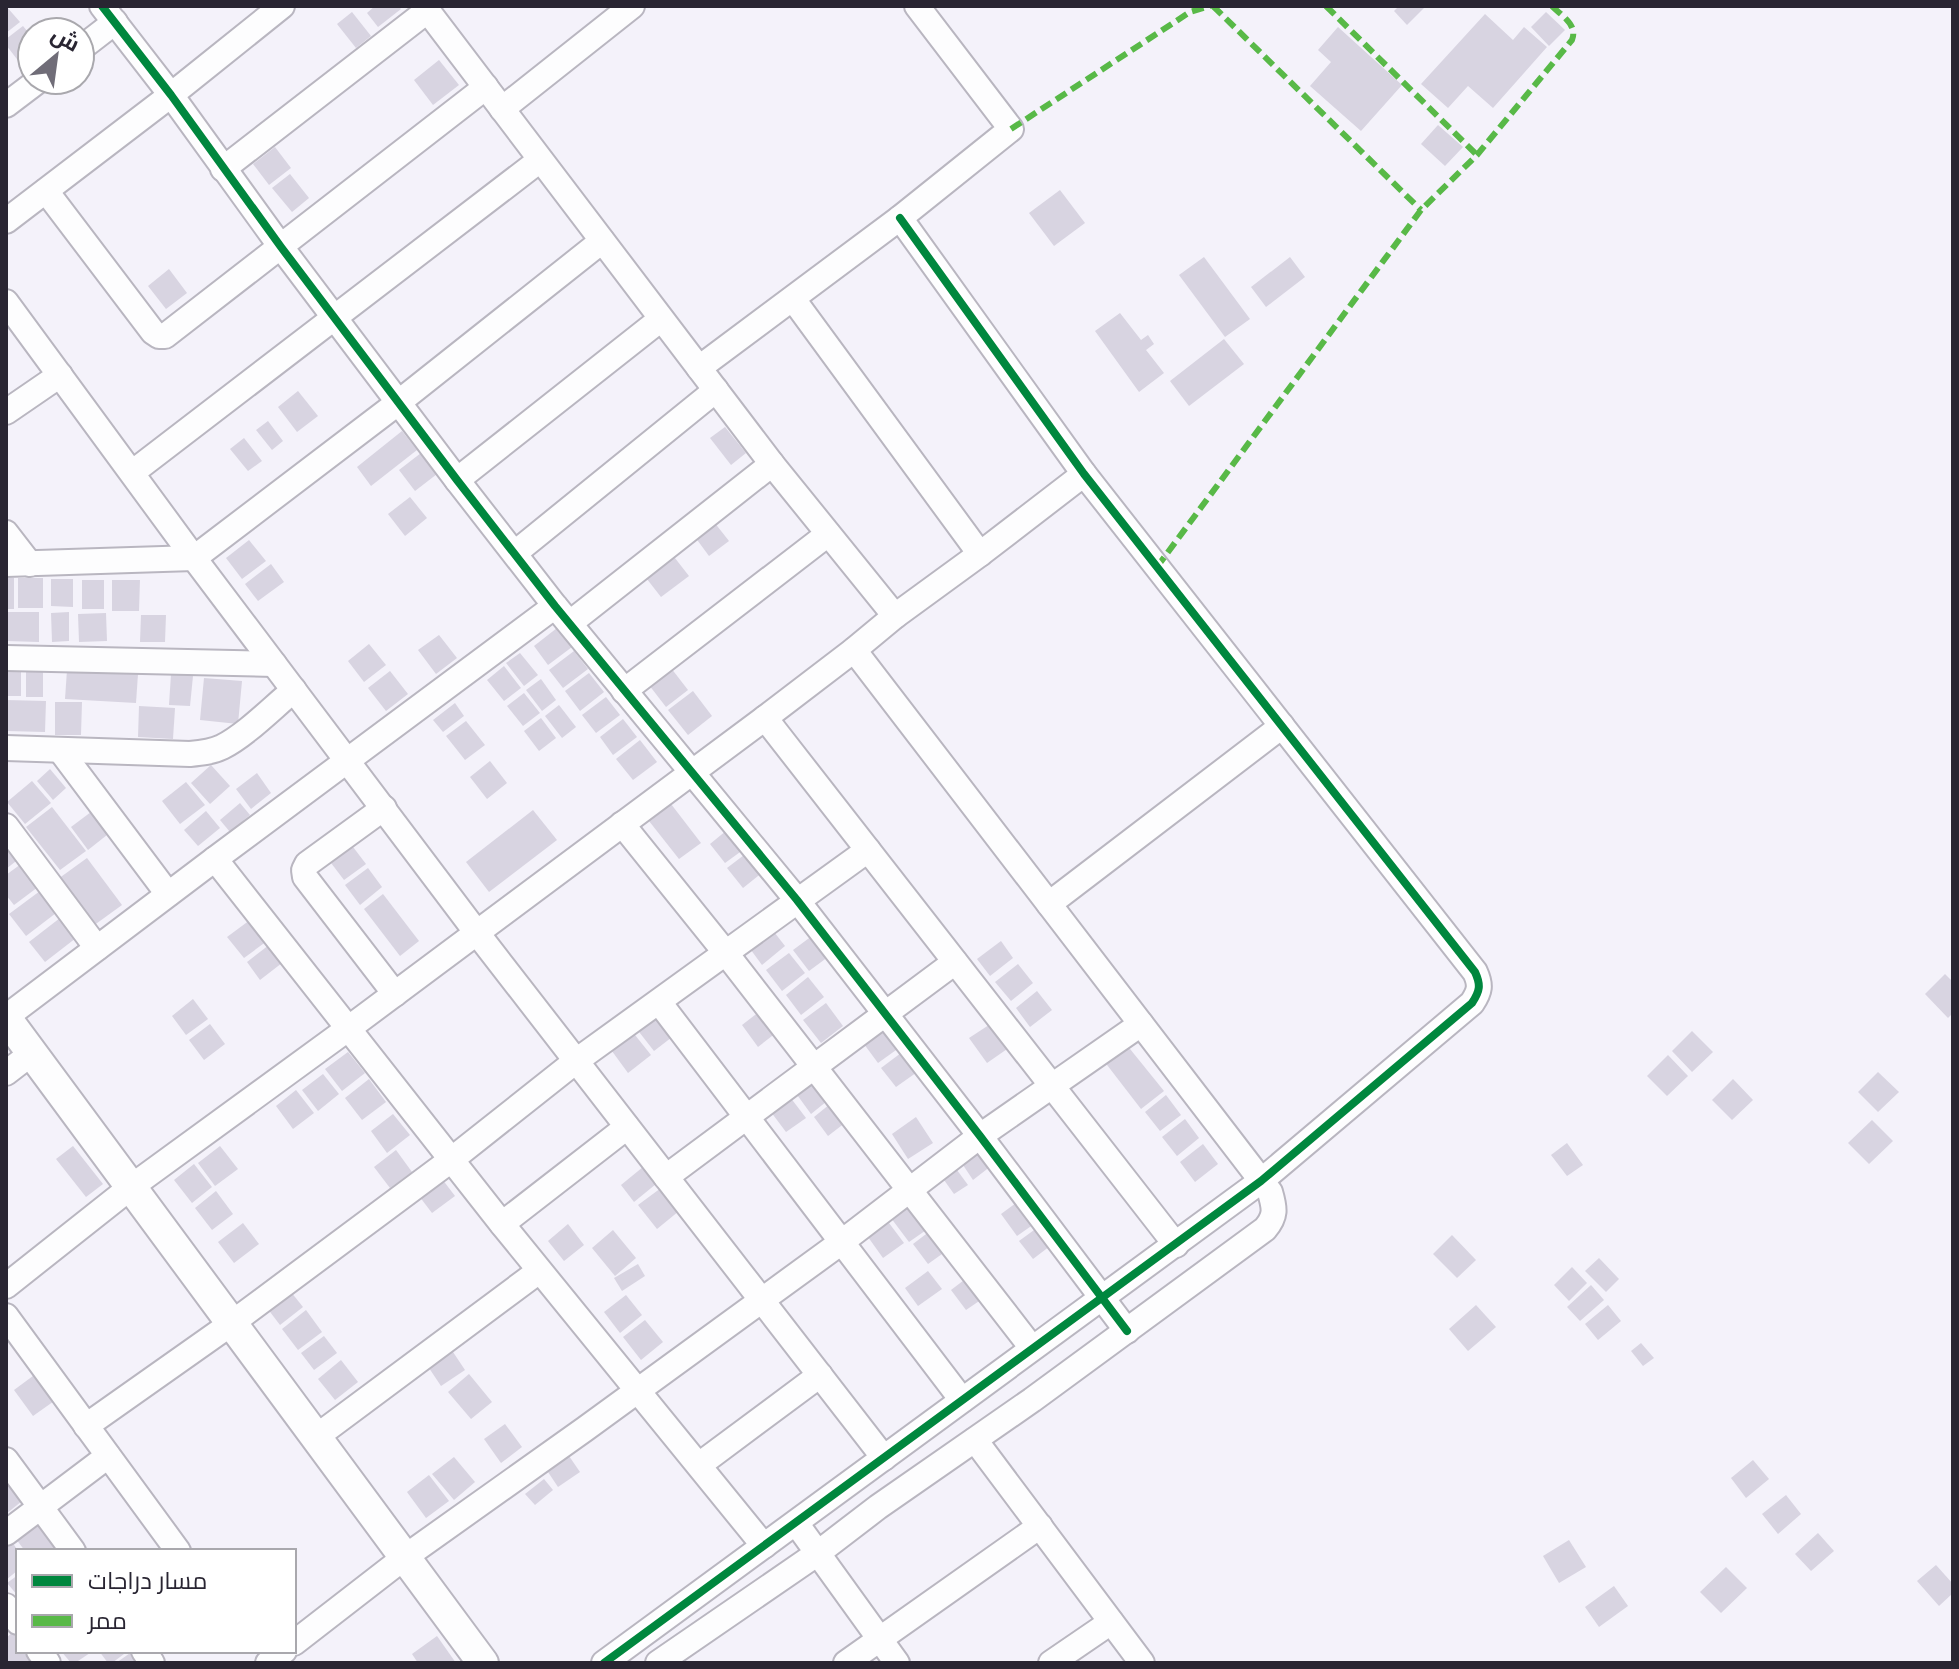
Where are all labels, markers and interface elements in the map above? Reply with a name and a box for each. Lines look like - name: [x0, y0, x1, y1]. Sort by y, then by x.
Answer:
- north arrow: [16, 16, 96, 96]
- text: ش: [47, 18, 86, 58]
- legend: [16, 1549, 296, 1653]
- text: مسار دراجات: [88, 1563, 207, 1596]
- text: ممر: [86, 1603, 127, 1636]

